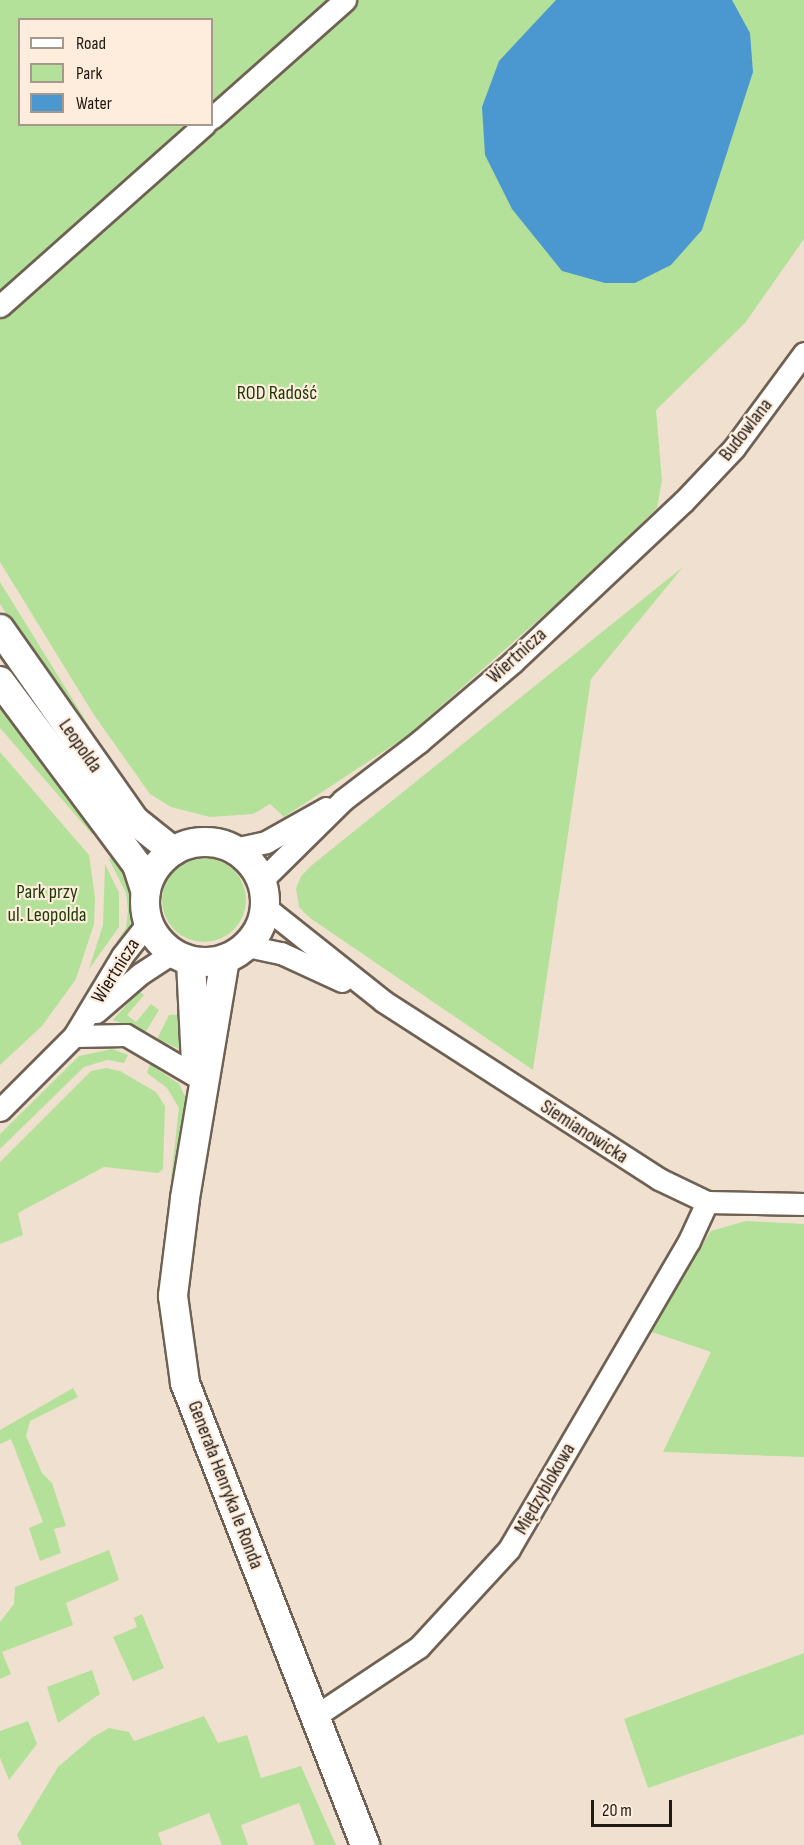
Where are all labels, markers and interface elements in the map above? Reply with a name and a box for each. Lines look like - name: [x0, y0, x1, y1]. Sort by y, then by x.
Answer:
- legend: [18, 18, 213, 126]
- text: Road: [76, 33, 106, 54]
- text: Park: [76, 63, 102, 84]
- text: Water: [76, 93, 112, 114]
- park label: ROD Radość: [237, 381, 317, 405]
- street label: Budowlana: [714, 394, 778, 466]
- street label: Wiertnicza: [482, 623, 552, 689]
- street label: Leopolda: [53, 715, 107, 777]
- park label: Park przy ul. Leopolda: [8, 881, 86, 928]
- street label: Wiertnicza: [87, 934, 145, 1008]
- street label: Siemianowicka: [536, 1095, 632, 1169]
- street label: Generała Henryka le Ronda: [182, 1398, 268, 1572]
- street label: Międzyblokowa: [509, 1439, 581, 1539]
- scale bar: [594, 1788, 675, 1826]
- text: 20 m: [602, 1800, 632, 1821]

